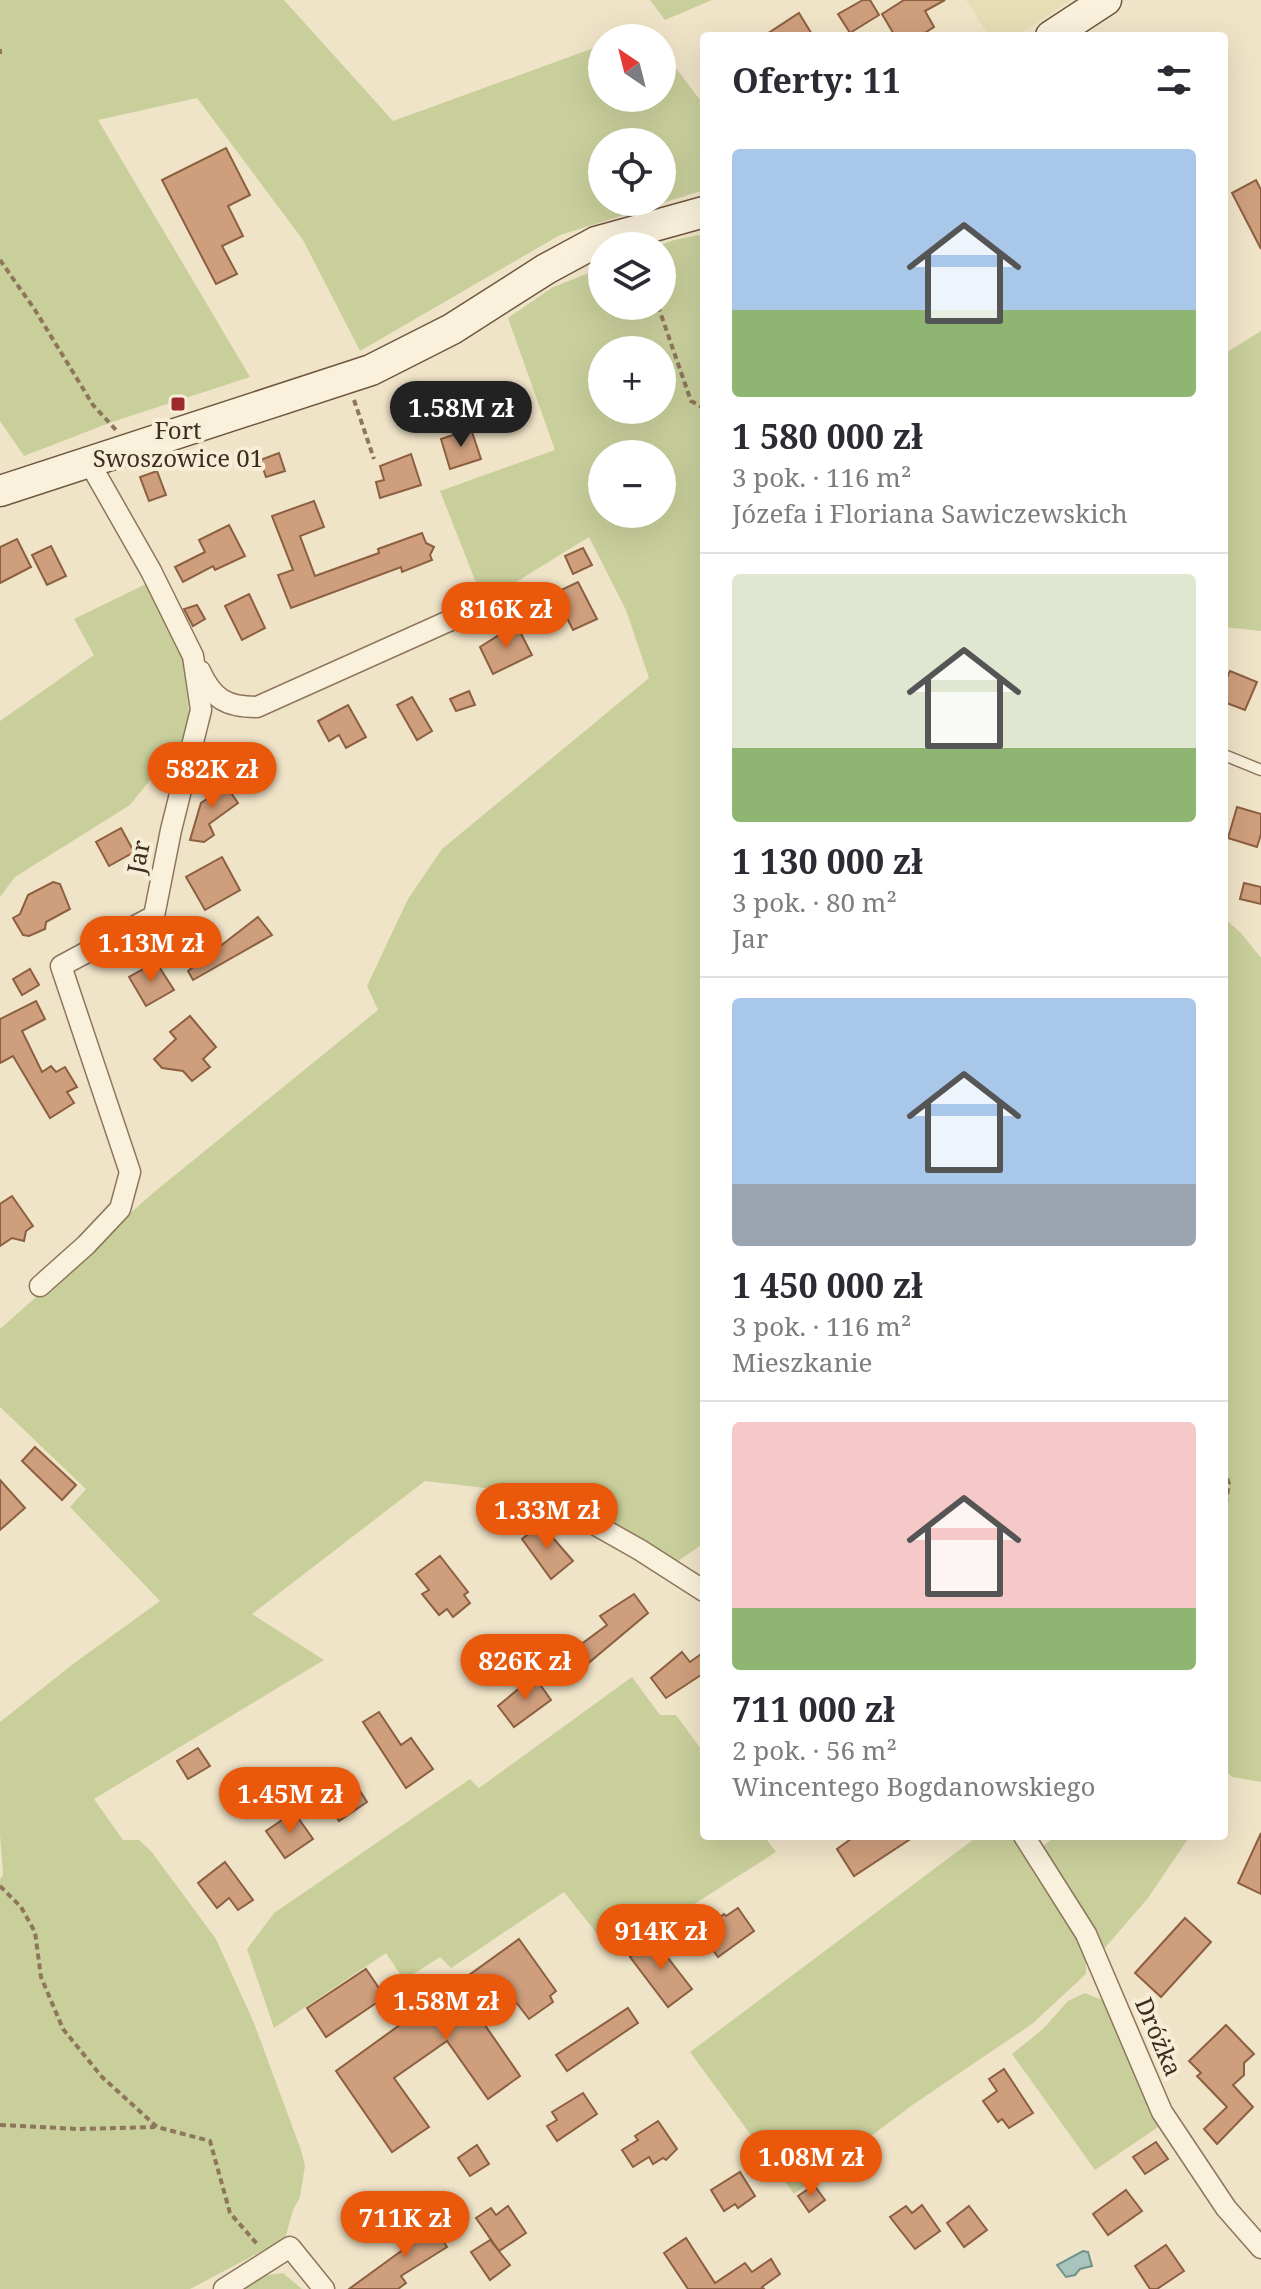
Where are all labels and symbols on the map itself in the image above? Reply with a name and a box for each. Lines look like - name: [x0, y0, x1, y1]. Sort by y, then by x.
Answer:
- north arrow: [588, 24, 676, 112]
- pin: 1.58M zł: [378, 381, 544, 449]
- marker: Fort Swoszowice 01: [169, 395, 187, 413]
- place label: Fort Swoszowice 01: [93, 413, 263, 474]
- pin: 816K zł: [432, 582, 580, 650]
- pin: 582K zł: [138, 742, 286, 810]
- street label: Jar: [118, 837, 157, 877]
- pin: 1.13M zł: [68, 916, 234, 984]
- pin: 1.33M zł: [464, 1483, 630, 1551]
- pin: 826K zł: [451, 1634, 599, 1702]
- pin: 1.45M zł: [207, 1767, 373, 1835]
- pin: 914K zł: [587, 1904, 735, 1972]
- pin: 1.58M zł: [363, 1974, 529, 2042]
- street label: Dróżka: [1128, 1992, 1191, 2081]
- pin: 1.08M zł: [728, 2130, 894, 2198]
- pin: 711K zł: [331, 2191, 479, 2259]

